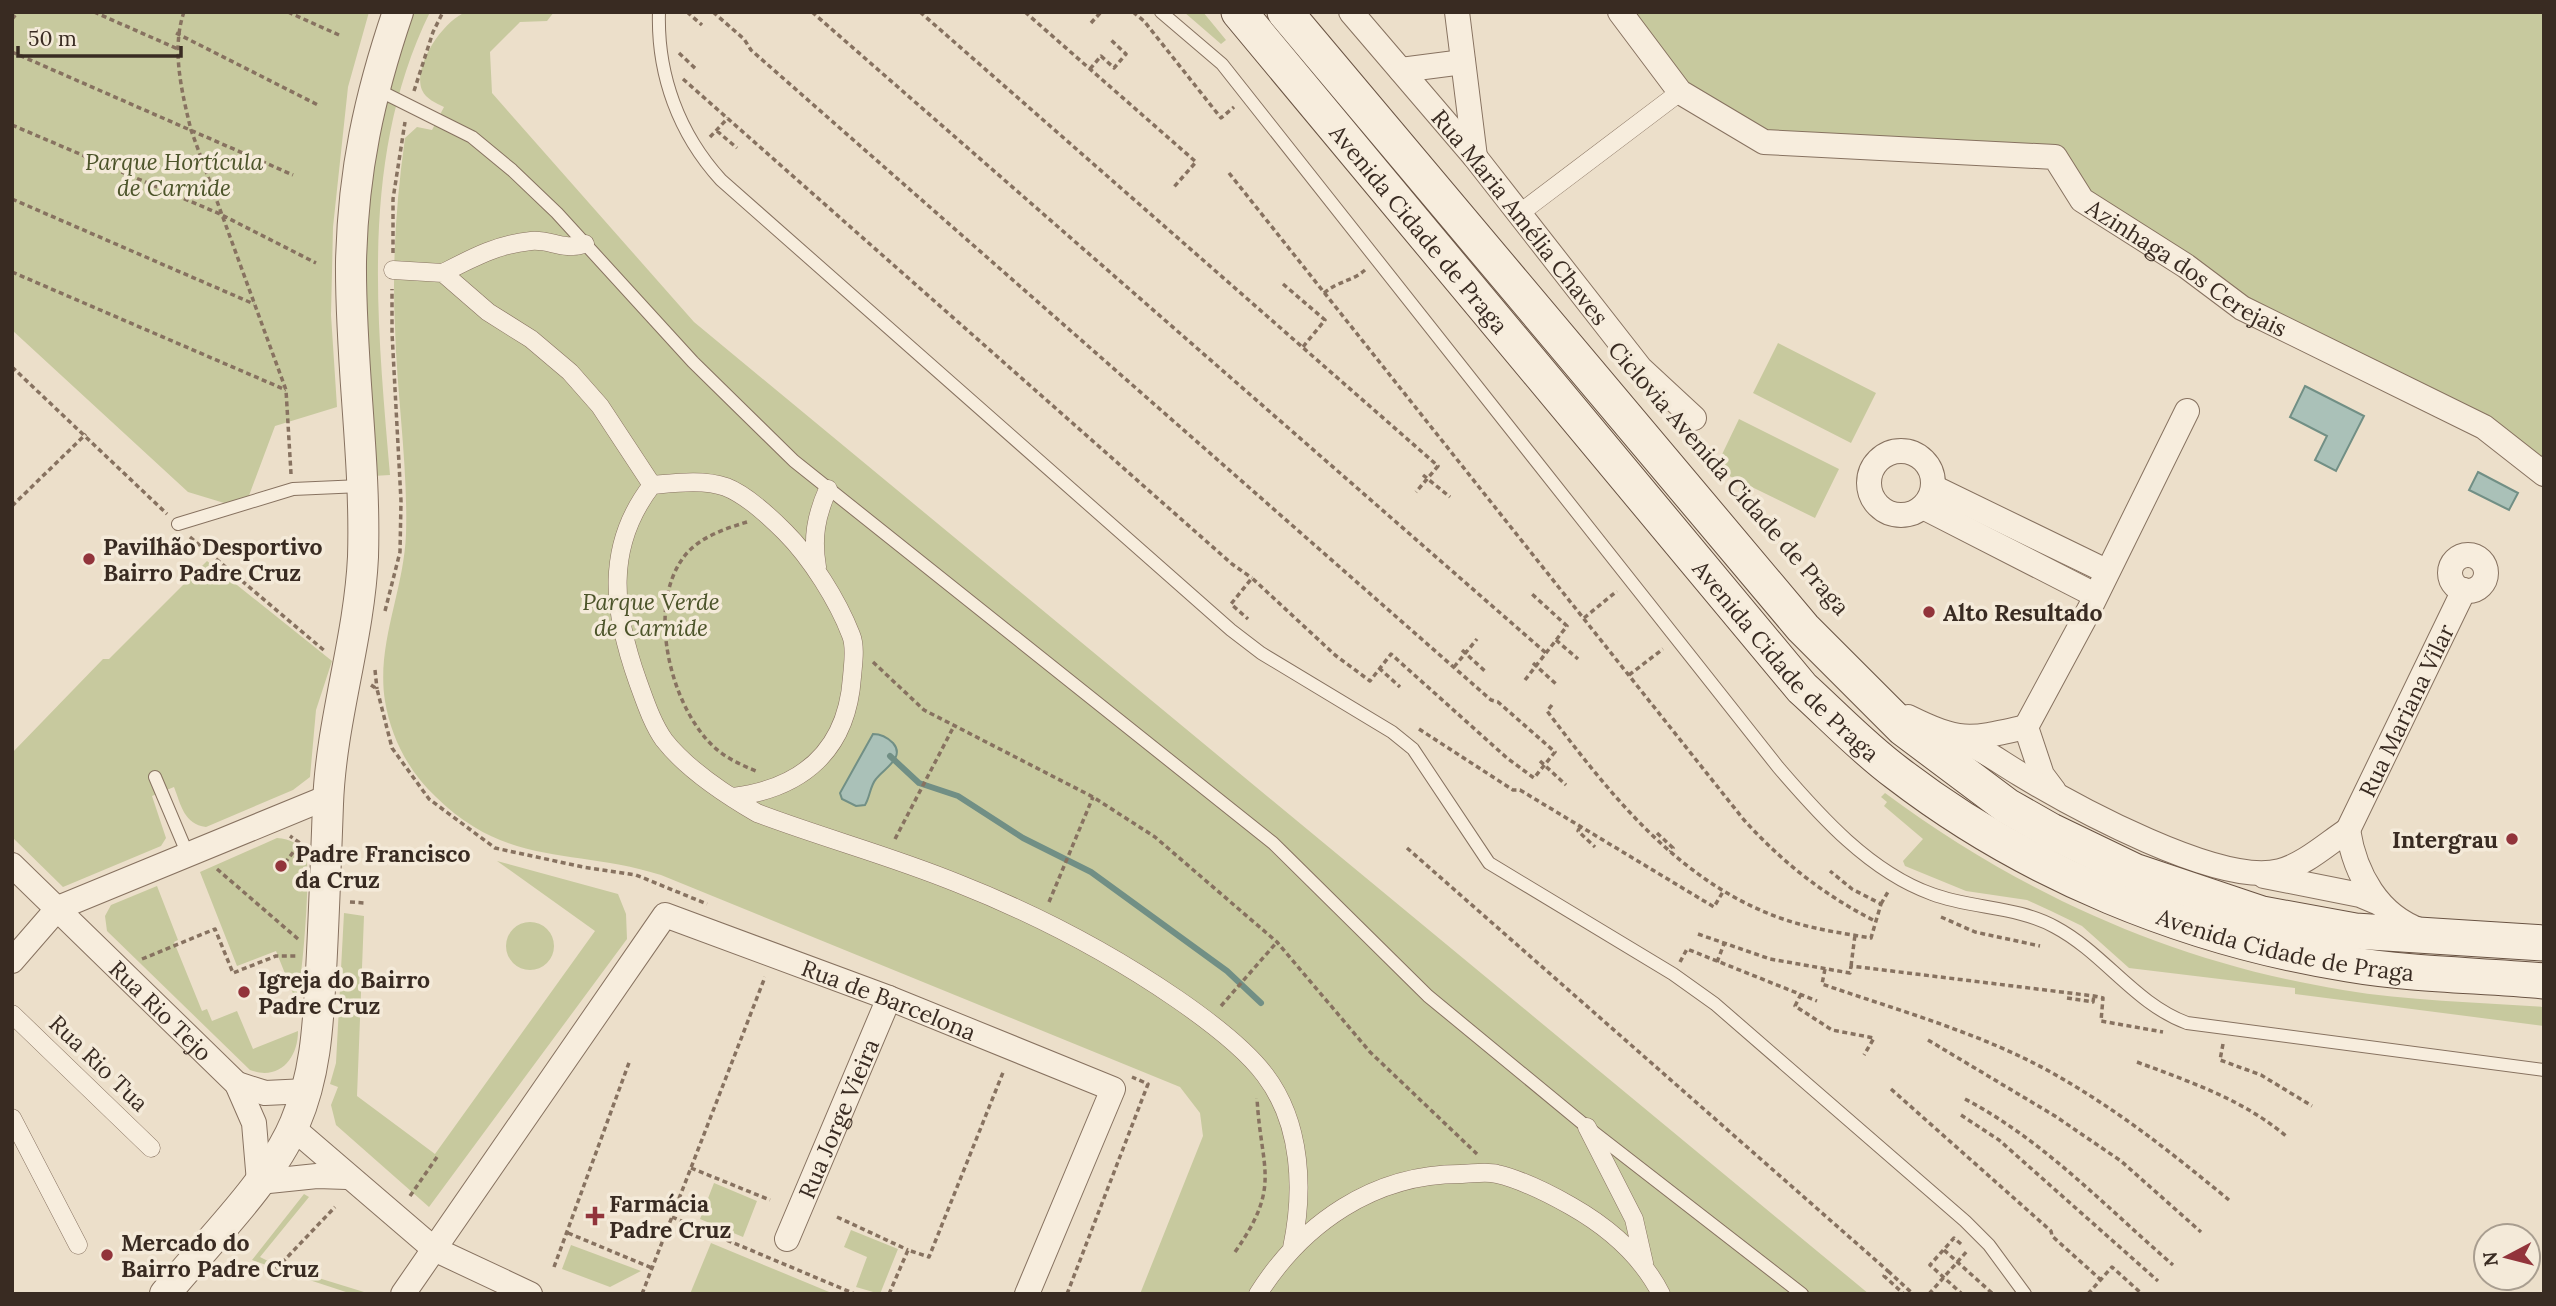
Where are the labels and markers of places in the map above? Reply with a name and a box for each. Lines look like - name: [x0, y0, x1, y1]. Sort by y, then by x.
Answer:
- place label: Pavilhão Desportivo Bairro Padre Cruz: [103, 532, 323, 587]
- marker: Pavilhão Desportivo Bairro Padre Cruz: [81, 551, 97, 567]
- place label: Alto Resultado: [1943, 598, 2103, 627]
- marker: Alto Resultado: [1921, 604, 1937, 620]
- place label: Intergrau: [2392, 825, 2498, 854]
- marker: Intergrau: [2504, 831, 2520, 847]
- place label: Padre Francisco da Cruz: [295, 839, 470, 894]
- marker: Padre Francisco da Cruz: [273, 858, 289, 874]
- place label: Igreja do Bairro Padre Cruz: [258, 965, 430, 1020]
- marker: Igreja do Bairro Padre Cruz: [236, 984, 252, 1000]
- place label: Farmácia Padre Cruz: [609, 1189, 732, 1244]
- marker: Farmácia Padre Cruz: [587, 1208, 603, 1224]
- place label: Mercado do Bairro Padre Cruz: [121, 1228, 319, 1283]
- marker: Mercado do Bairro Padre Cruz: [99, 1247, 115, 1263]

